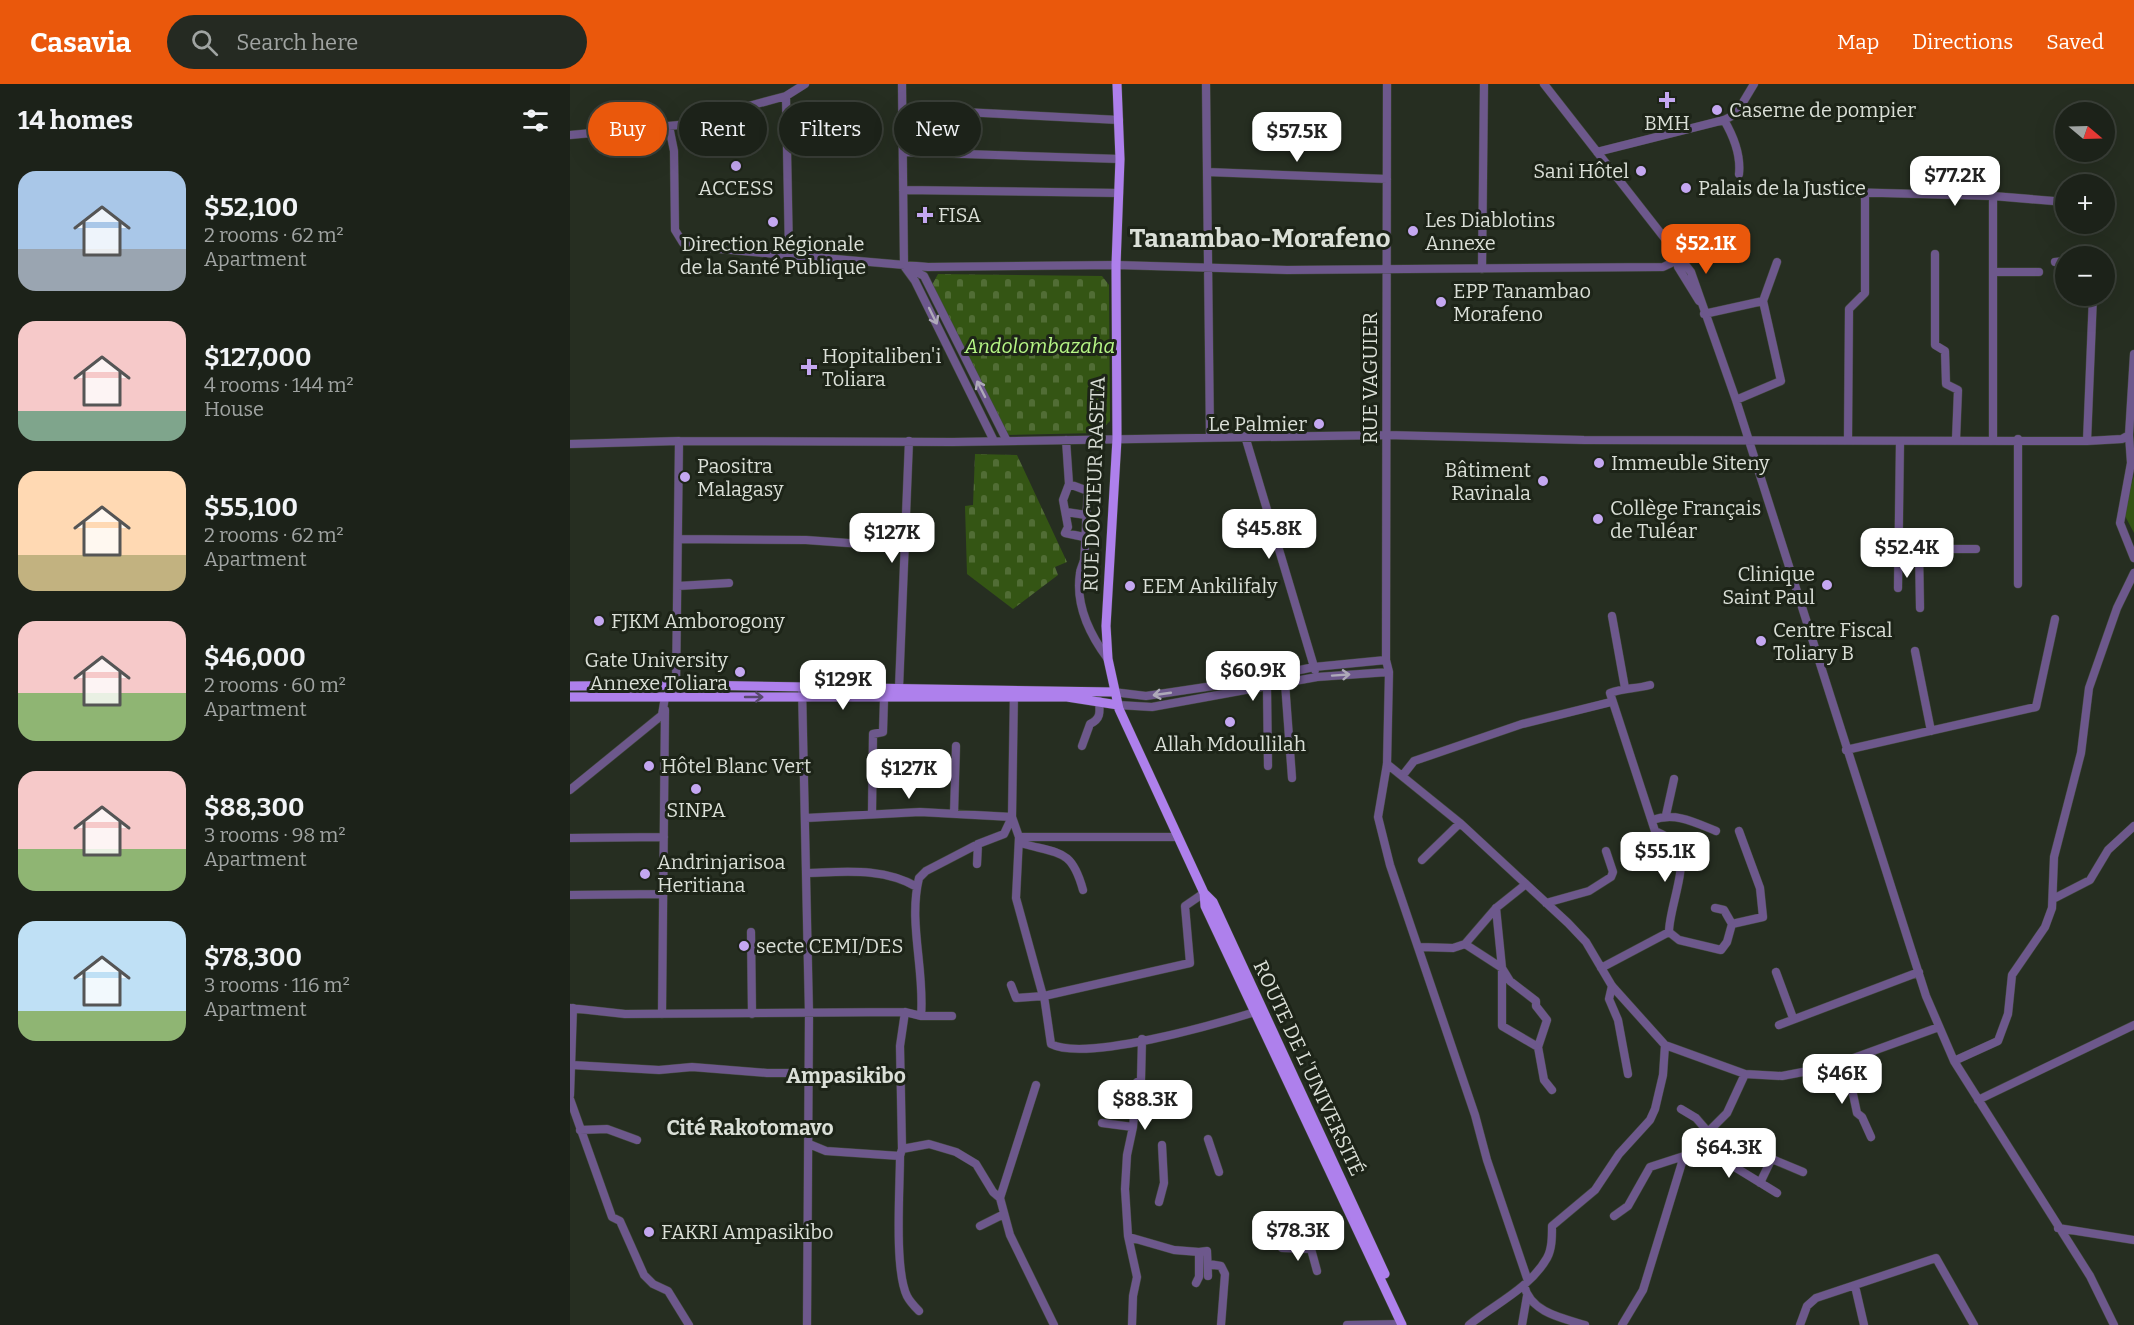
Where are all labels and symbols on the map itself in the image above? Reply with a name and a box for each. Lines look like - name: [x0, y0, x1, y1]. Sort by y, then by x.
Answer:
- marker: BMH: [1658, 91, 1676, 109]
- place label: Caserne de pompier: [1729, 98, 1916, 122]
- north arrow: [2055, 102, 2115, 162]
- marker: Caserne de pompier: [1710, 103, 1724, 117]
- place label: BMH: [1644, 111, 1690, 135]
- pin: $57.5K: [1248, 112, 1346, 163]
- pin: $77.2K: [1906, 156, 2004, 207]
- marker: ACCESS: [729, 159, 743, 173]
- place label: Sani Hôtel: [1533, 159, 1629, 183]
- marker: Sani Hôtel: [1634, 164, 1648, 178]
- place label: ACCESS: [698, 176, 774, 200]
- place label: Palais de la Justice: [1698, 176, 1866, 200]
- marker: Palais de la Justice: [1679, 181, 1693, 195]
- place label: FISA: [938, 203, 982, 227]
- marker: FISA: [916, 206, 934, 224]
- place label: Les Diablotins Annexe: [1425, 208, 1555, 255]
- marker: Direction Régionale de la Santé Publique: [766, 215, 780, 229]
- district label: Tanambao-Morafeno: [1129, 223, 1391, 254]
- marker: Les Diablotins Annexe: [1406, 224, 1420, 238]
- pin: $52.1K: [1657, 224, 1755, 275]
- place label: Direction Régionale de la Santé Publique: [680, 232, 866, 279]
- place label: EPP Tanambao Morafeno: [1453, 279, 1591, 326]
- marker: EPP Tanambao Morafeno: [1434, 295, 1448, 309]
- one-way arrow: [927, 307, 939, 325]
- street label: RUE VAGUIER: [1358, 312, 1382, 444]
- park label: Andolombazaha: [964, 334, 1115, 358]
- place label: Hopitaliben'i Toliara: [822, 344, 941, 391]
- marker: Hopitaliben'i Toliara: [800, 358, 818, 376]
- street label: RUE DOCTEUR RASETA: [1078, 375, 1110, 592]
- one-way arrow: [975, 381, 987, 398]
- place label: Le Palmier: [1208, 412, 1307, 436]
- marker: Le Palmier: [1312, 417, 1326, 431]
- place label: Immeuble Siteny: [1611, 451, 1770, 475]
- place label: Paositra Malagasy: [697, 454, 784, 501]
- marker: Immeuble Siteny: [1592, 456, 1606, 470]
- place label: Bâtiment Ravinala: [1444, 458, 1531, 505]
- marker: Paositra Malagasy: [678, 470, 692, 484]
- marker: Bâtiment Ravinala: [1536, 474, 1550, 488]
- place label: Collège Français de Tuléar: [1610, 496, 1761, 543]
- pin: $45.8K: [1220, 509, 1318, 560]
- marker: Collège Français de Tuléar: [1591, 512, 1605, 526]
- pin: $127K: [850, 513, 934, 564]
- pin: $52.4K: [1858, 528, 1956, 579]
- place label: Clinique Saint Paul: [1722, 562, 1815, 609]
- place label: EEM Ankilifaly: [1142, 574, 1278, 598]
- marker: Clinique Saint Paul: [1820, 578, 1834, 592]
- marker: EEM Ankilifaly: [1123, 579, 1137, 593]
- place label: FJKM Amborogony: [611, 609, 785, 633]
- marker: FJKM Amborogony: [592, 614, 606, 628]
- place label: Centre Fiscal Toliary B: [1773, 618, 1893, 665]
- marker: Centre Fiscal Toliary B: [1754, 634, 1768, 648]
- place label: Gate University Annexe Toliara: [585, 648, 728, 695]
- pin: $60.9K: [1204, 651, 1302, 702]
- pin: $129K: [801, 660, 885, 711]
- marker: Gate University Annexe Toliara: [733, 665, 747, 679]
- one-way arrow: [1331, 669, 1351, 680]
- one-way arrow: [1152, 688, 1172, 699]
- one-way arrow: [744, 691, 764, 703]
- marker: Allah Mdoullilah: [1223, 715, 1237, 729]
- place label: Allah Mdoullilah: [1154, 732, 1307, 756]
- pin: $127K: [867, 749, 951, 800]
- place label: Hôtel Blanc Vert: [661, 754, 811, 778]
- marker: Hôtel Blanc Vert: [642, 759, 656, 773]
- marker: SINPA: [689, 782, 703, 796]
- place label: SINPA: [666, 798, 727, 822]
- pin: $55.1K: [1616, 832, 1714, 883]
- place label: Andrinjarisoa Heritiana: [657, 850, 785, 897]
- marker: Andrinjarisoa Heritiana: [638, 867, 652, 881]
- place label: secte CEMI/DES: [756, 934, 904, 958]
- marker: secte CEMI/DES: [737, 939, 751, 953]
- street label: ROUTE DE L'UNIVERSITÉ: [1248, 956, 1370, 1180]
- pin: $46K: [1806, 1054, 1878, 1105]
- district label: Ampasikibo: [786, 1063, 906, 1089]
- pin: $88.3K: [1096, 1080, 1194, 1131]
- district label: Cité Rakotomavo: [667, 1115, 834, 1141]
- pin: $64.3K: [1680, 1128, 1778, 1179]
- pin: $78.3K: [1249, 1211, 1347, 1262]
- place label: FAKRI Ampasikibo: [661, 1220, 833, 1244]
- marker: FAKRI Ampasikibo: [642, 1225, 656, 1239]

